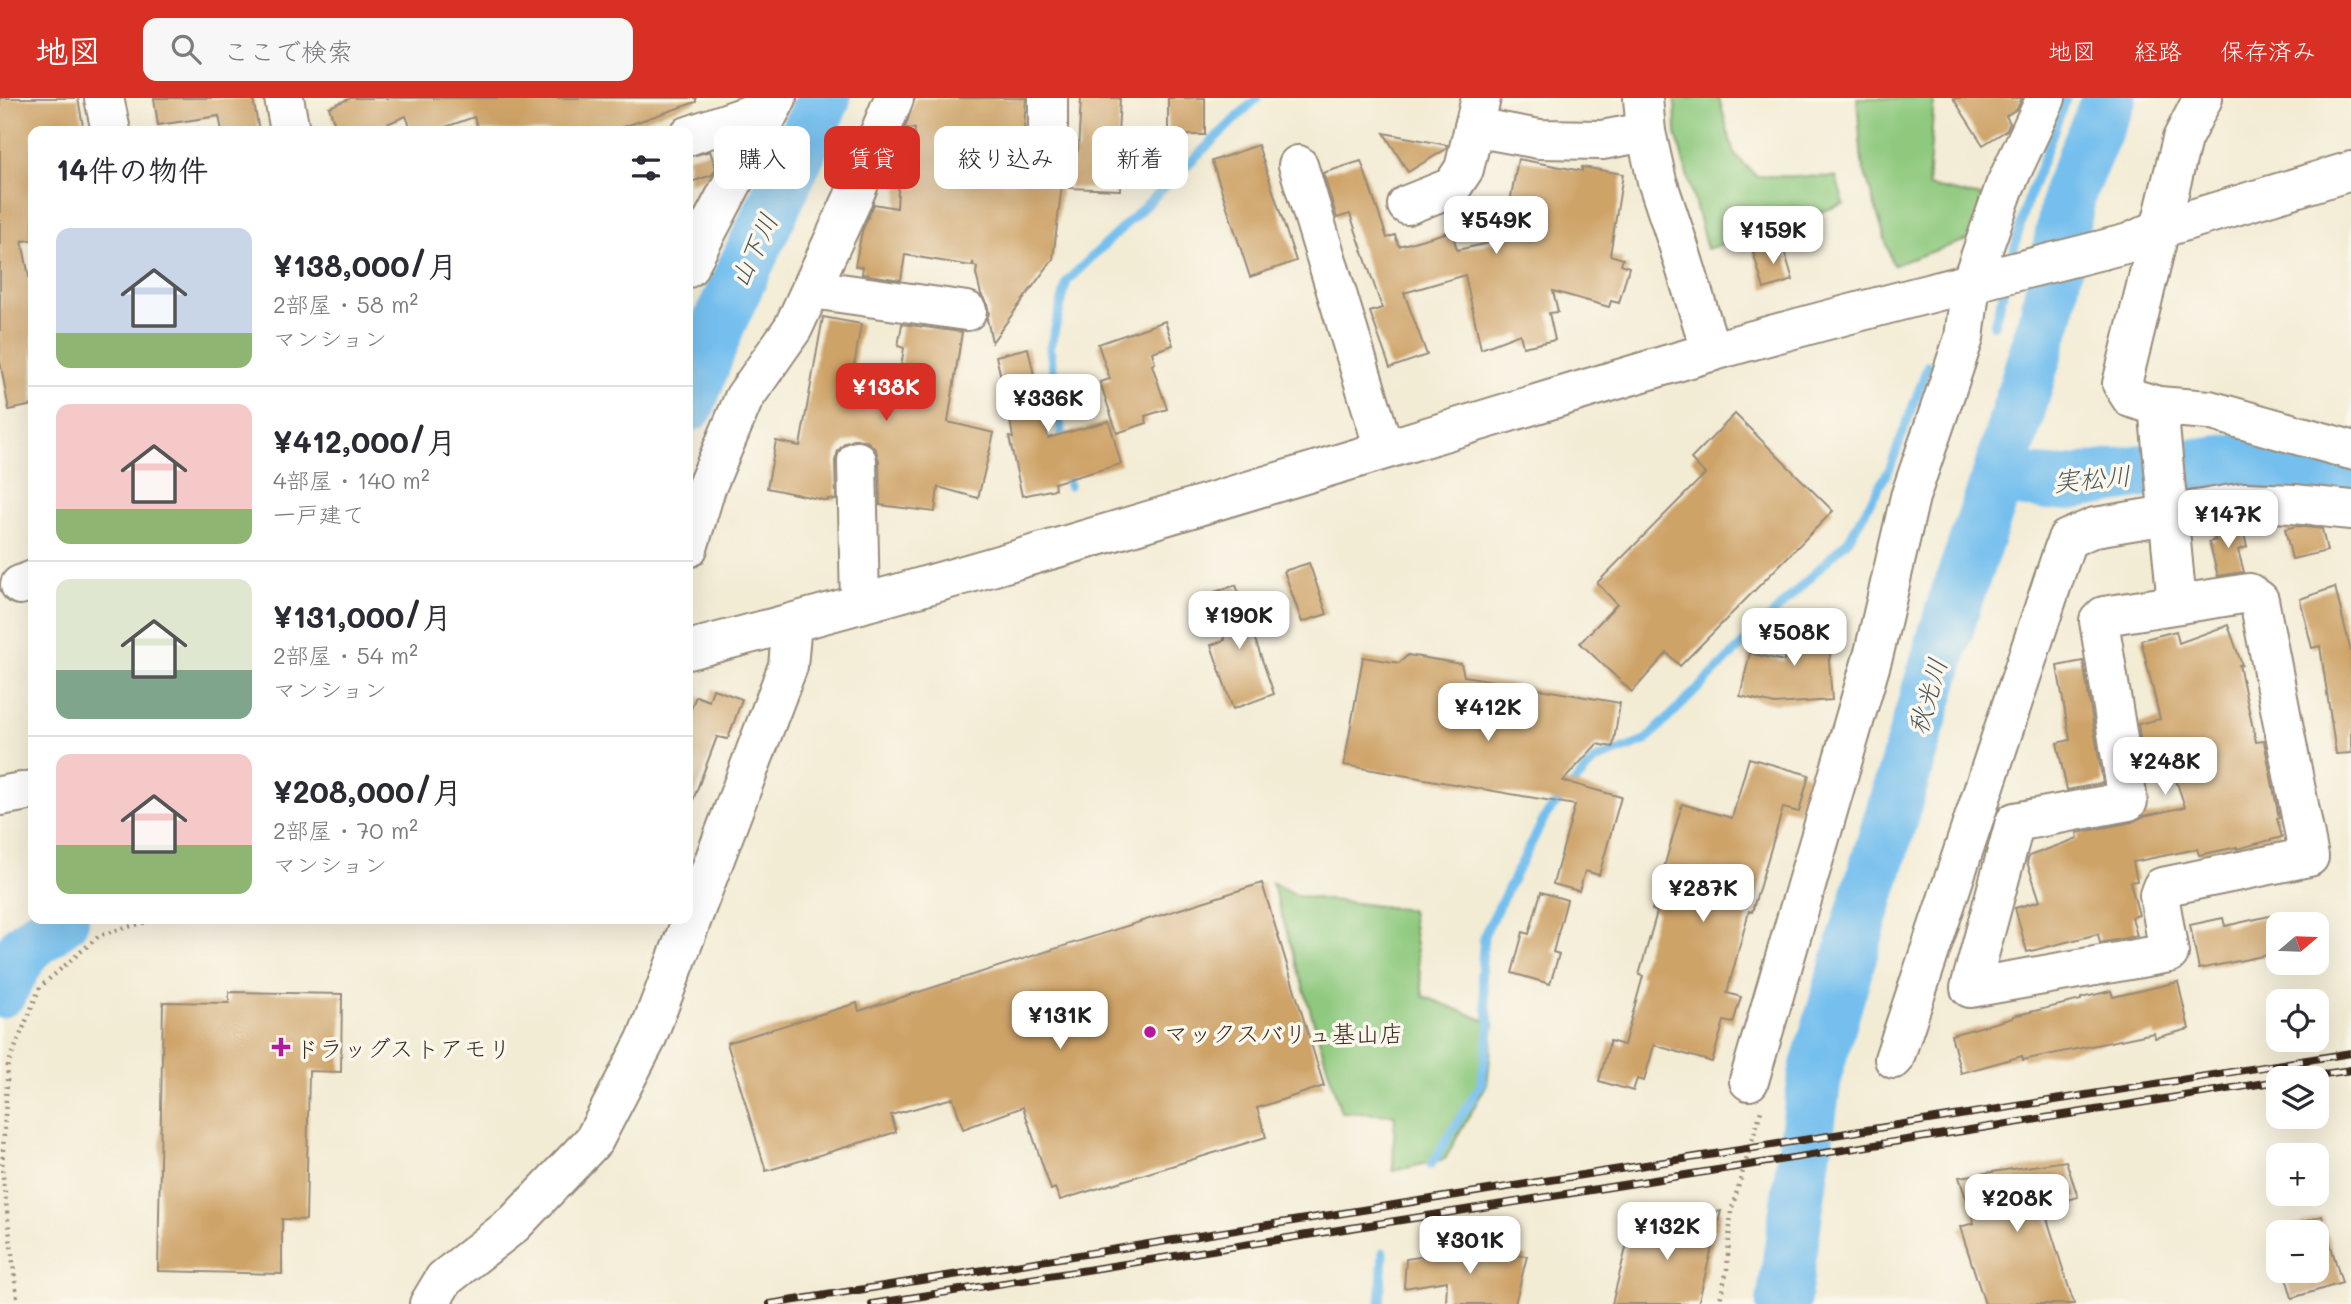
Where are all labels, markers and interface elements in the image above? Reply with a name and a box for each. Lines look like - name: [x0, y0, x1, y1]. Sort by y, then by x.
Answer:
- search box: [143, 18, 633, 81]
- text: 地図: [35, 28, 101, 71]
- icon: search: [167, 30, 205, 68]
- text: ここで検索: [223, 34, 353, 68]
- text: 地図: [2048, 35, 2096, 66]
- text: 経路: [2134, 35, 2182, 66]
- text: 保存済み: [2220, 35, 2316, 66]
- chip: 購入: [714, 126, 810, 189]
- chip: 賃貸: [824, 126, 920, 189]
- chip: 絞り込み: [934, 126, 1078, 189]
- chip: 新着: [1092, 126, 1188, 189]
- text: 14件の物件: [56, 149, 208, 189]
- icon: filters: [627, 149, 665, 187]
- pin: ¥549K: [1447, 197, 1545, 256]
- text: ¥549K: [1460, 204, 1532, 234]
- pin: ¥159K: [1724, 206, 1822, 266]
- water label: 山下川: [721, 207, 785, 293]
- text: ¥159K: [1739, 214, 1807, 244]
- text: ¥138,000/月: [273, 245, 457, 285]
- icon: home: [112, 256, 196, 340]
- text: 2部屋 · 58 m²: [273, 289, 418, 319]
- text: マンション: [273, 323, 387, 353]
- pin: ¥138K: [837, 364, 935, 423]
- text: ¥138K: [852, 371, 920, 401]
- pin: ¥336K: [999, 374, 1097, 434]
- text: ¥336K: [1012, 382, 1084, 412]
- text: ¥412,000/月: [273, 421, 456, 461]
- icon: home: [112, 432, 196, 516]
- water label: 実松川: [2052, 458, 2132, 498]
- text: 4部屋 · 140 m²: [273, 465, 430, 495]
- pin: ¥147K: [2179, 490, 2277, 550]
- text: ¥147K: [2194, 498, 2262, 528]
- text: 一戸建て: [273, 499, 365, 529]
- pin: ¥190K: [1190, 592, 1288, 651]
- text: ¥131,000/月: [273, 596, 452, 636]
- text: ¥190K: [1205, 599, 1274, 629]
- icon: home: [112, 607, 196, 691]
- pin: ¥508K: [1745, 608, 1843, 668]
- text: ¥508K: [1758, 616, 1830, 646]
- text: 2部屋 · 54 m²: [273, 640, 418, 670]
- water label: 秋光川: [1900, 654, 1954, 738]
- text: マンション: [273, 674, 387, 704]
- pin: ¥412K: [1439, 684, 1537, 743]
- text: ¥412K: [1454, 691, 1522, 721]
- pin: ¥248K: [2116, 738, 2214, 797]
- text: ¥248K: [2129, 745, 2201, 775]
- text: ¥208,000/月: [273, 771, 462, 811]
- icon: home: [112, 782, 196, 866]
- text: 2部屋 · 70 m²: [273, 815, 418, 845]
- text: マンション: [273, 849, 387, 879]
- pin: ¥287K: [1654, 864, 1752, 924]
- text: ¥287K: [1668, 872, 1738, 902]
- north arrow: [2266, 912, 2329, 975]
- map controls: [2266, 912, 2329, 1283]
- button: locate: [2266, 989, 2329, 1052]
- pin: ¥131K: [1011, 992, 1109, 1051]
- text: ¥131K: [1028, 999, 1092, 1029]
- place label: マックスバリュ基山店: [1164, 1017, 1404, 1048]
- marker: マックスバリュ基山店: [1142, 1024, 1158, 1040]
- place label: ドラッグストアモリ: [295, 1032, 511, 1063]
- marker: ドラッグストアモリ: [273, 1039, 289, 1055]
- button: layers: [2266, 1066, 2329, 1129]
- button: +: [2266, 1143, 2329, 1206]
- pin: ¥208K: [1968, 1174, 2066, 1234]
- text: ¥208K: [1981, 1182, 2053, 1212]
- pin: ¥132K: [1618, 1202, 1716, 1262]
- text: ¥132K: [1633, 1210, 1701, 1240]
- pin: ¥301K: [1421, 1216, 1519, 1276]
- button: −: [2266, 1220, 2329, 1283]
- text: ¥301K: [1436, 1224, 1504, 1254]

